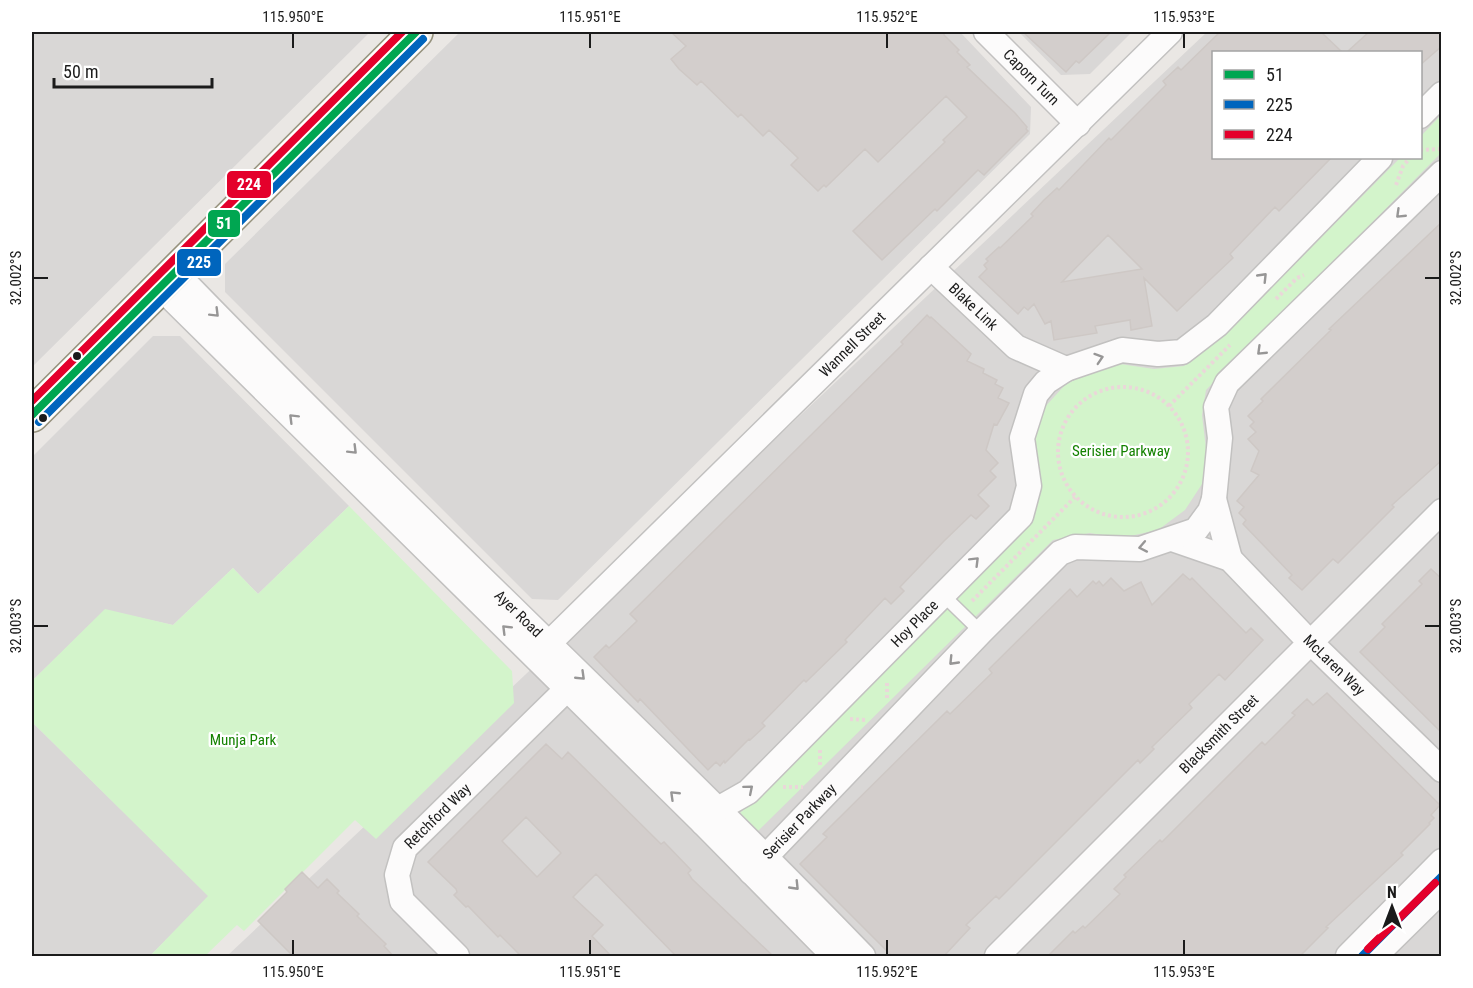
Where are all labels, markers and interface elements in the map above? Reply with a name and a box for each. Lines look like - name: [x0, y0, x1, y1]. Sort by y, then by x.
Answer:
- text: 115.950°E: [262, 8, 324, 26]
- text: 115.951°E: [559, 8, 621, 26]
- text: 115.952°E: [856, 8, 918, 26]
- text: 115.953°E: [1153, 8, 1215, 26]
- street label: Caporn Turn: [999, 45, 1063, 109]
- scale bar: [54, 51, 212, 89]
- legend: [1212, 51, 1422, 159]
- text: 50 m: [63, 61, 98, 82]
- text: 51: [1266, 64, 1284, 85]
- text: 225: [1266, 94, 1293, 115]
- text: 224: [1266, 124, 1293, 145]
- line badge: 224: [226, 170, 272, 199]
- text: 224: [237, 175, 261, 194]
- one-way arrow: [1396, 207, 1406, 218]
- line badge: 51: [207, 209, 241, 238]
- text: 51: [216, 214, 232, 233]
- line badge: 225: [176, 248, 222, 277]
- text: 32.002°S: [7, 251, 25, 305]
- text: 32.002°S: [1447, 251, 1465, 305]
- text: 225: [187, 253, 211, 272]
- one-way arrow: [1256, 274, 1267, 284]
- street label: Blake Link: [945, 279, 1002, 334]
- one-way arrow: [208, 305, 219, 316]
- street label: Wannell Street: [816, 308, 889, 381]
- one-way arrow: [1257, 343, 1268, 354]
- unlabelled marker: [71, 350, 83, 362]
- one-way arrow: [1093, 353, 1104, 365]
- unlabelled marker: [37, 412, 49, 424]
- one-way arrow: [289, 414, 300, 425]
- park label: Serisier Parkway: [1072, 442, 1170, 460]
- one-way arrow: [346, 443, 357, 454]
- one-way arrow: [1138, 540, 1148, 553]
- one-way arrow: [969, 557, 979, 568]
- street label: Ayer Road: [491, 587, 546, 641]
- street label: Hoy Place: [887, 596, 942, 651]
- text: 32.003°S: [7, 599, 25, 653]
- text: 32.003°S: [1447, 599, 1465, 653]
- one-way arrow: [502, 625, 512, 636]
- street label: McLaren Way: [1299, 631, 1369, 699]
- one-way arrow: [949, 654, 960, 665]
- one-way arrow: [574, 669, 585, 680]
- street label: Blacksmith Street: [1176, 691, 1262, 777]
- park label: Munja Park: [210, 731, 277, 749]
- street label: Retchford Way: [401, 780, 474, 853]
- street label: Serisier Parkway: [759, 780, 840, 863]
- one-way arrow: [742, 785, 753, 796]
- one-way arrow: [671, 792, 682, 803]
- north arrow: [1362, 877, 1422, 937]
- one-way arrow: [788, 879, 799, 890]
- text: N: [1387, 883, 1397, 902]
- text: 115.950°E: [262, 963, 324, 981]
- text: 115.951°E: [559, 963, 621, 981]
- text: 115.952°E: [856, 963, 918, 981]
- text: 115.953°E: [1153, 963, 1215, 981]

